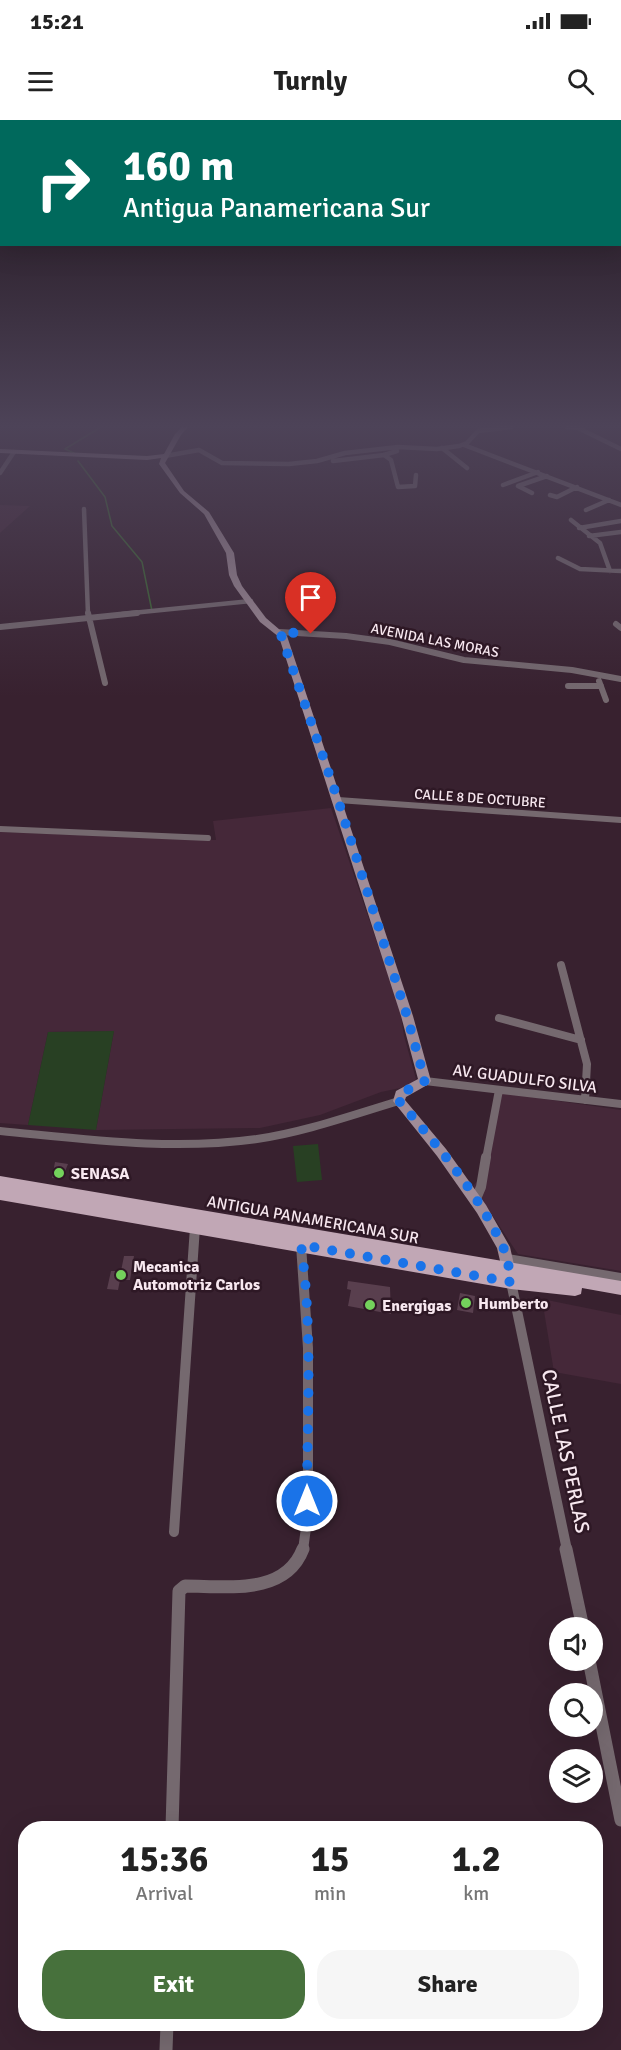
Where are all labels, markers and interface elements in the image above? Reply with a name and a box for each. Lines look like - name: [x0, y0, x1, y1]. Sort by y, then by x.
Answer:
- text: 15:21: [30, 8, 84, 35]
- icon: menu: [24, 65, 57, 98]
- text: Turnly: [274, 65, 347, 98]
- icon: search: [564, 65, 597, 98]
- text: 160 m: [123, 141, 234, 192]
- icon: right: [24, 144, 102, 222]
- text: Antigua Panamericana Sur: [123, 192, 430, 225]
- pin: [285, 572, 336, 634]
- icon: arrive: [294, 581, 327, 614]
- street label: AVENIDA LAS MORAS: [370, 620, 500, 661]
- street label: CALLE 8 DE OCTUBRE: [414, 785, 546, 812]
- street label: AV. GUADULFO SILVA: [452, 1060, 598, 1098]
- place label: SENASA: [71, 1164, 130, 1184]
- marker: SENASA: [52, 1166, 66, 1180]
- street label: ANTIGUA PANAMERICANA SUR: [205, 1191, 421, 1249]
- place label: Mecanica Automotriz Carlos: [133, 1257, 260, 1295]
- marker: Mecanica Automotriz Carlos: [114, 1268, 128, 1282]
- place label: Humberto: [478, 1294, 548, 1314]
- place label: Energigas: [382, 1296, 451, 1316]
- marker: Humberto: [459, 1296, 473, 1310]
- marker: Energigas: [363, 1298, 377, 1312]
- street label: CALLE LAS PERLAS: [536, 1367, 595, 1535]
- position arrow: [275, 1469, 339, 1533]
- map controls: [549, 1617, 603, 1803]
- button: sound: [549, 1617, 603, 1671]
- button: search: [549, 1683, 603, 1737]
- button: layers: [549, 1749, 603, 1803]
- text: 15:36: [120, 1837, 209, 1882]
- text: 15: [311, 1837, 350, 1882]
- text: 1.2: [452, 1837, 501, 1882]
- text: Arrival: [136, 1881, 193, 1906]
- text: min: [314, 1881, 346, 1906]
- text: km: [463, 1881, 489, 1906]
- button: Exit: [42, 1950, 305, 2019]
- button: Share: [317, 1950, 579, 2019]

